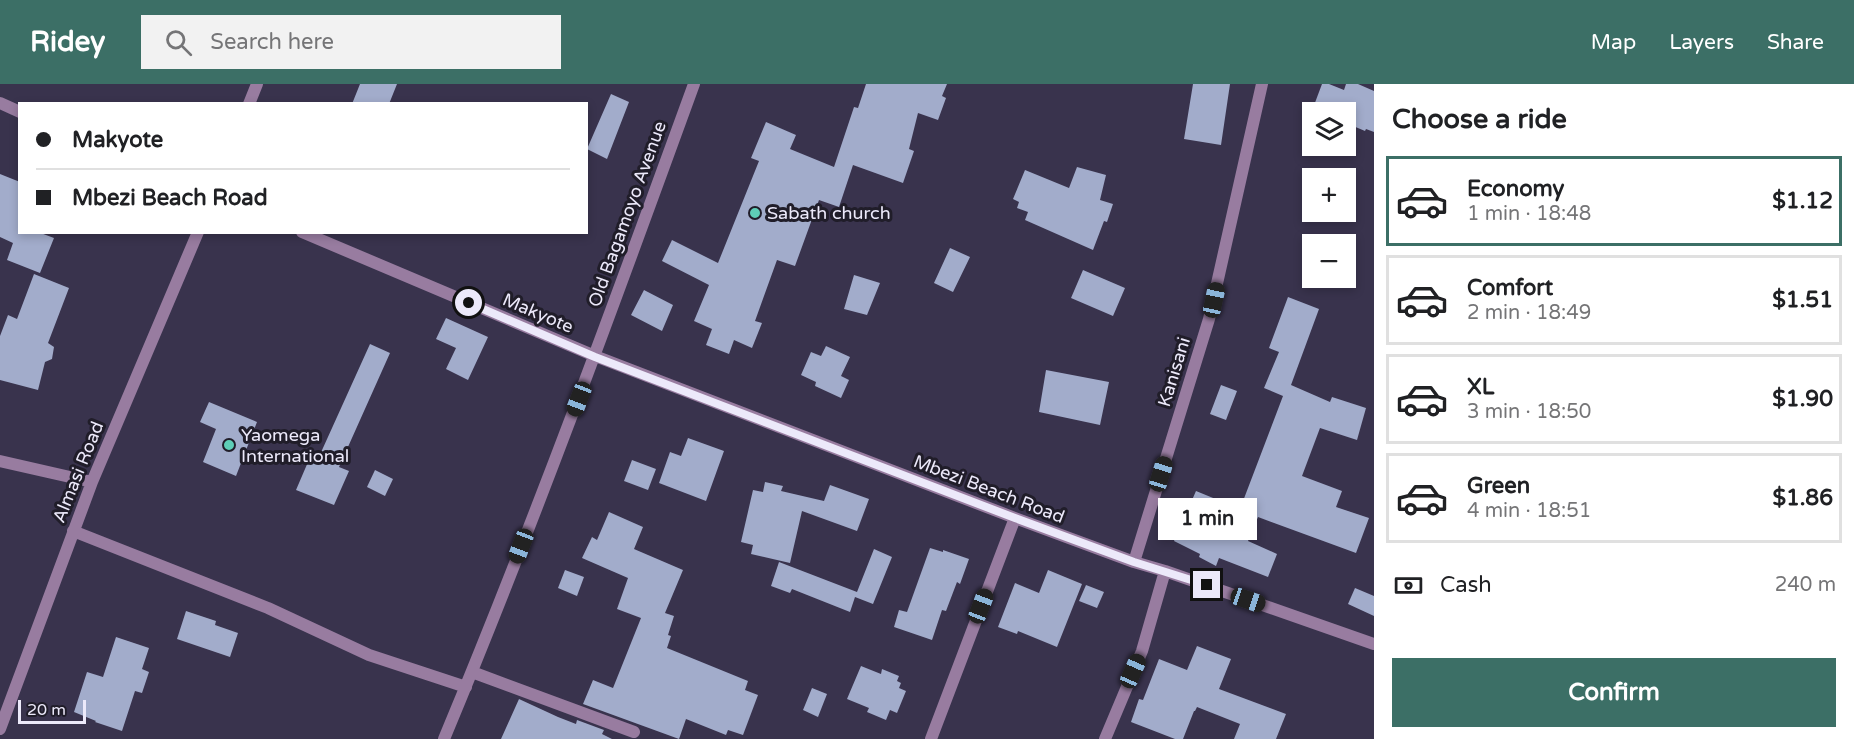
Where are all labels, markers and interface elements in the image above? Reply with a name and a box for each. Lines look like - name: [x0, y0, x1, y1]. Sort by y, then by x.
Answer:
- search box: [141, 15, 561, 69]
- text: Ridey: [30, 25, 105, 59]
- icon: search: [162, 26, 195, 59]
- text: Search here: [210, 29, 334, 55]
- text: Map: [1591, 30, 1636, 55]
- text: Layers: [1669, 30, 1734, 55]
- text: Share: [1767, 30, 1824, 55]
- map controls: [1302, 102, 1356, 288]
- button: layers: [1302, 102, 1356, 156]
- text: Choose a ride: [1392, 103, 1567, 136]
- street label: Old Bagamoyo Avenue: [583, 118, 671, 310]
- text: Makyote: [72, 127, 163, 153]
- button: +: [1302, 168, 1356, 222]
- icon: car: [1395, 174, 1449, 228]
- text: Economy: [1467, 176, 1564, 202]
- text: Mbezi Beach Road: [72, 185, 268, 211]
- text: $1.12: [1772, 188, 1833, 214]
- place label: Sabath church: [767, 202, 891, 224]
- text: 1 min · 18:48: [1467, 202, 1591, 226]
- marker: Sabath church: [748, 206, 762, 220]
- button: −: [1302, 234, 1356, 288]
- icon: car: [1395, 273, 1449, 327]
- text: Comfort: [1467, 275, 1553, 301]
- car: [1201, 281, 1227, 319]
- text: $1.51: [1772, 287, 1833, 313]
- street label: Makyote: [499, 288, 577, 338]
- route start: [455, 289, 482, 316]
- text: 2 min · 18:49: [1467, 301, 1591, 325]
- street label: Kanisani: [1153, 334, 1195, 410]
- icon: car: [1395, 372, 1449, 426]
- text: XL: [1467, 374, 1494, 400]
- car: [564, 379, 594, 419]
- text: $1.90: [1772, 386, 1833, 412]
- text: 3 min · 18:50: [1467, 400, 1591, 424]
- street label: Almasi Road: [48, 418, 108, 526]
- place label: Yaomega International: [241, 424, 349, 467]
- marker: Yaomega International: [222, 438, 236, 452]
- street label: Mbezi Beach Road: [910, 450, 1068, 528]
- car: [1147, 454, 1175, 494]
- icon: car: [1395, 471, 1449, 525]
- text: Green: [1467, 473, 1530, 499]
- text: $1.86: [1772, 485, 1833, 511]
- callout: 1 min: [1158, 498, 1256, 540]
- text: 4 min · 18:51: [1467, 499, 1591, 523]
- text: 1 min: [1181, 507, 1234, 531]
- car: [506, 526, 536, 566]
- icon: cash: [1392, 569, 1425, 602]
- route end: [1193, 571, 1220, 598]
- text: Cash: [1440, 572, 1492, 598]
- text: 240 m: [1775, 573, 1836, 597]
- car: [966, 586, 996, 626]
- car: [1228, 586, 1268, 614]
- car: [1117, 651, 1149, 691]
- button: Confirm: [1392, 658, 1836, 727]
- scale bar: [18, 697, 86, 724]
- text: 20 m: [27, 700, 66, 720]

